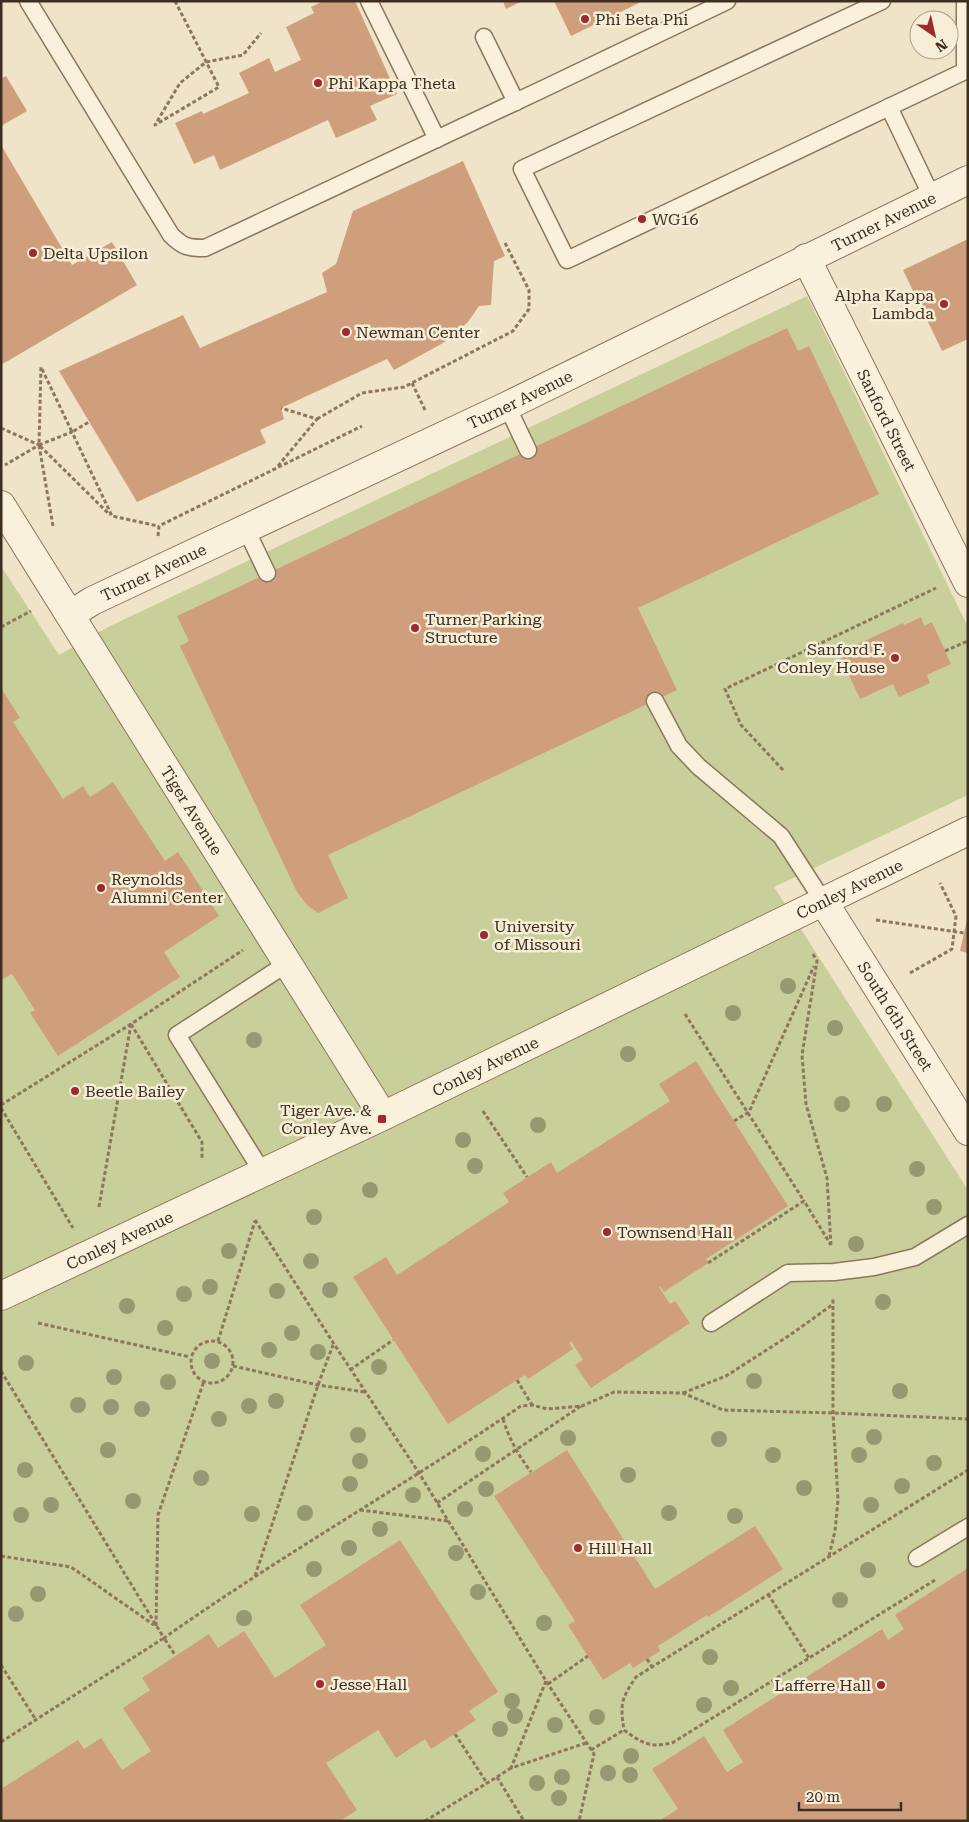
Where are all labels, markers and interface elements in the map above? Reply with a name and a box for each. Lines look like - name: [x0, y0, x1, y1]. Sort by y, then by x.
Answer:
- place label: Phi Beta Phi: [595, 10, 688, 29]
- north arrow: [909, 10, 959, 60]
- marker: Phi Beta Phi: [579, 13, 591, 25]
- text: N: [932, 36, 950, 56]
- place label: Phi Kappa Theta: [328, 74, 456, 93]
- marker: Phi Kappa Theta: [312, 77, 324, 89]
- street label: Turner Avenue: [828, 188, 939, 256]
- place label: WG16: [652, 210, 698, 229]
- marker: WG16: [636, 213, 648, 225]
- place label: Delta Upsilon: [43, 244, 148, 263]
- marker: Delta Upsilon: [27, 247, 39, 259]
- place label: Alpha Kappa Lambda: [835, 286, 934, 323]
- marker: Alpha Kappa Lambda: [938, 298, 950, 310]
- place label: Newman Center: [356, 323, 480, 342]
- marker: Newman Center: [340, 326, 352, 338]
- street label: Turner Avenue: [464, 366, 576, 433]
- street label: Sanford Street: [853, 366, 920, 474]
- street label: Turner Avenue: [98, 540, 210, 605]
- place label: Turner Parking Structure: [425, 610, 543, 647]
- marker: Turner Parking Structure: [409, 622, 421, 634]
- place label: Sanford F. Conley House: [777, 640, 885, 677]
- marker: Sanford F. Conley House: [889, 652, 901, 664]
- street label: Tiger Avenue: [156, 762, 226, 859]
- street label: Conley Avenue: [793, 855, 906, 923]
- place label: Reynolds Alumni Center: [111, 870, 224, 907]
- marker: Reynolds Alumni Center: [95, 882, 107, 894]
- place label: University of Missouri: [494, 917, 581, 954]
- marker: University of Missouri: [478, 929, 490, 941]
- street label: South 6th Street: [854, 958, 937, 1075]
- street label: Conley Avenue: [429, 1033, 542, 1101]
- place label: Beetle Bailey: [85, 1082, 185, 1101]
- marker: Beetle Bailey: [69, 1085, 81, 1097]
- place label: Tiger Ave. & Conley Ave.: [280, 1101, 372, 1138]
- marker: Tiger Ave. & Conley Ave.: [376, 1113, 388, 1125]
- street label: Conley Avenue: [63, 1207, 176, 1274]
- place label: Townsend Hall: [617, 1223, 732, 1242]
- marker: Townsend Hall: [601, 1226, 613, 1238]
- place label: Hill Hall: [588, 1539, 652, 1558]
- marker: Hill Hall: [572, 1542, 584, 1554]
- place label: Jesse Hall: [330, 1675, 407, 1694]
- place label: Lafferre Hall: [774, 1676, 871, 1695]
- marker: Jesse Hall: [314, 1678, 326, 1690]
- marker: Lafferre Hall: [875, 1679, 887, 1691]
- scale bar: [799, 1780, 902, 1812]
- text: 20 m: [806, 1788, 841, 1806]

